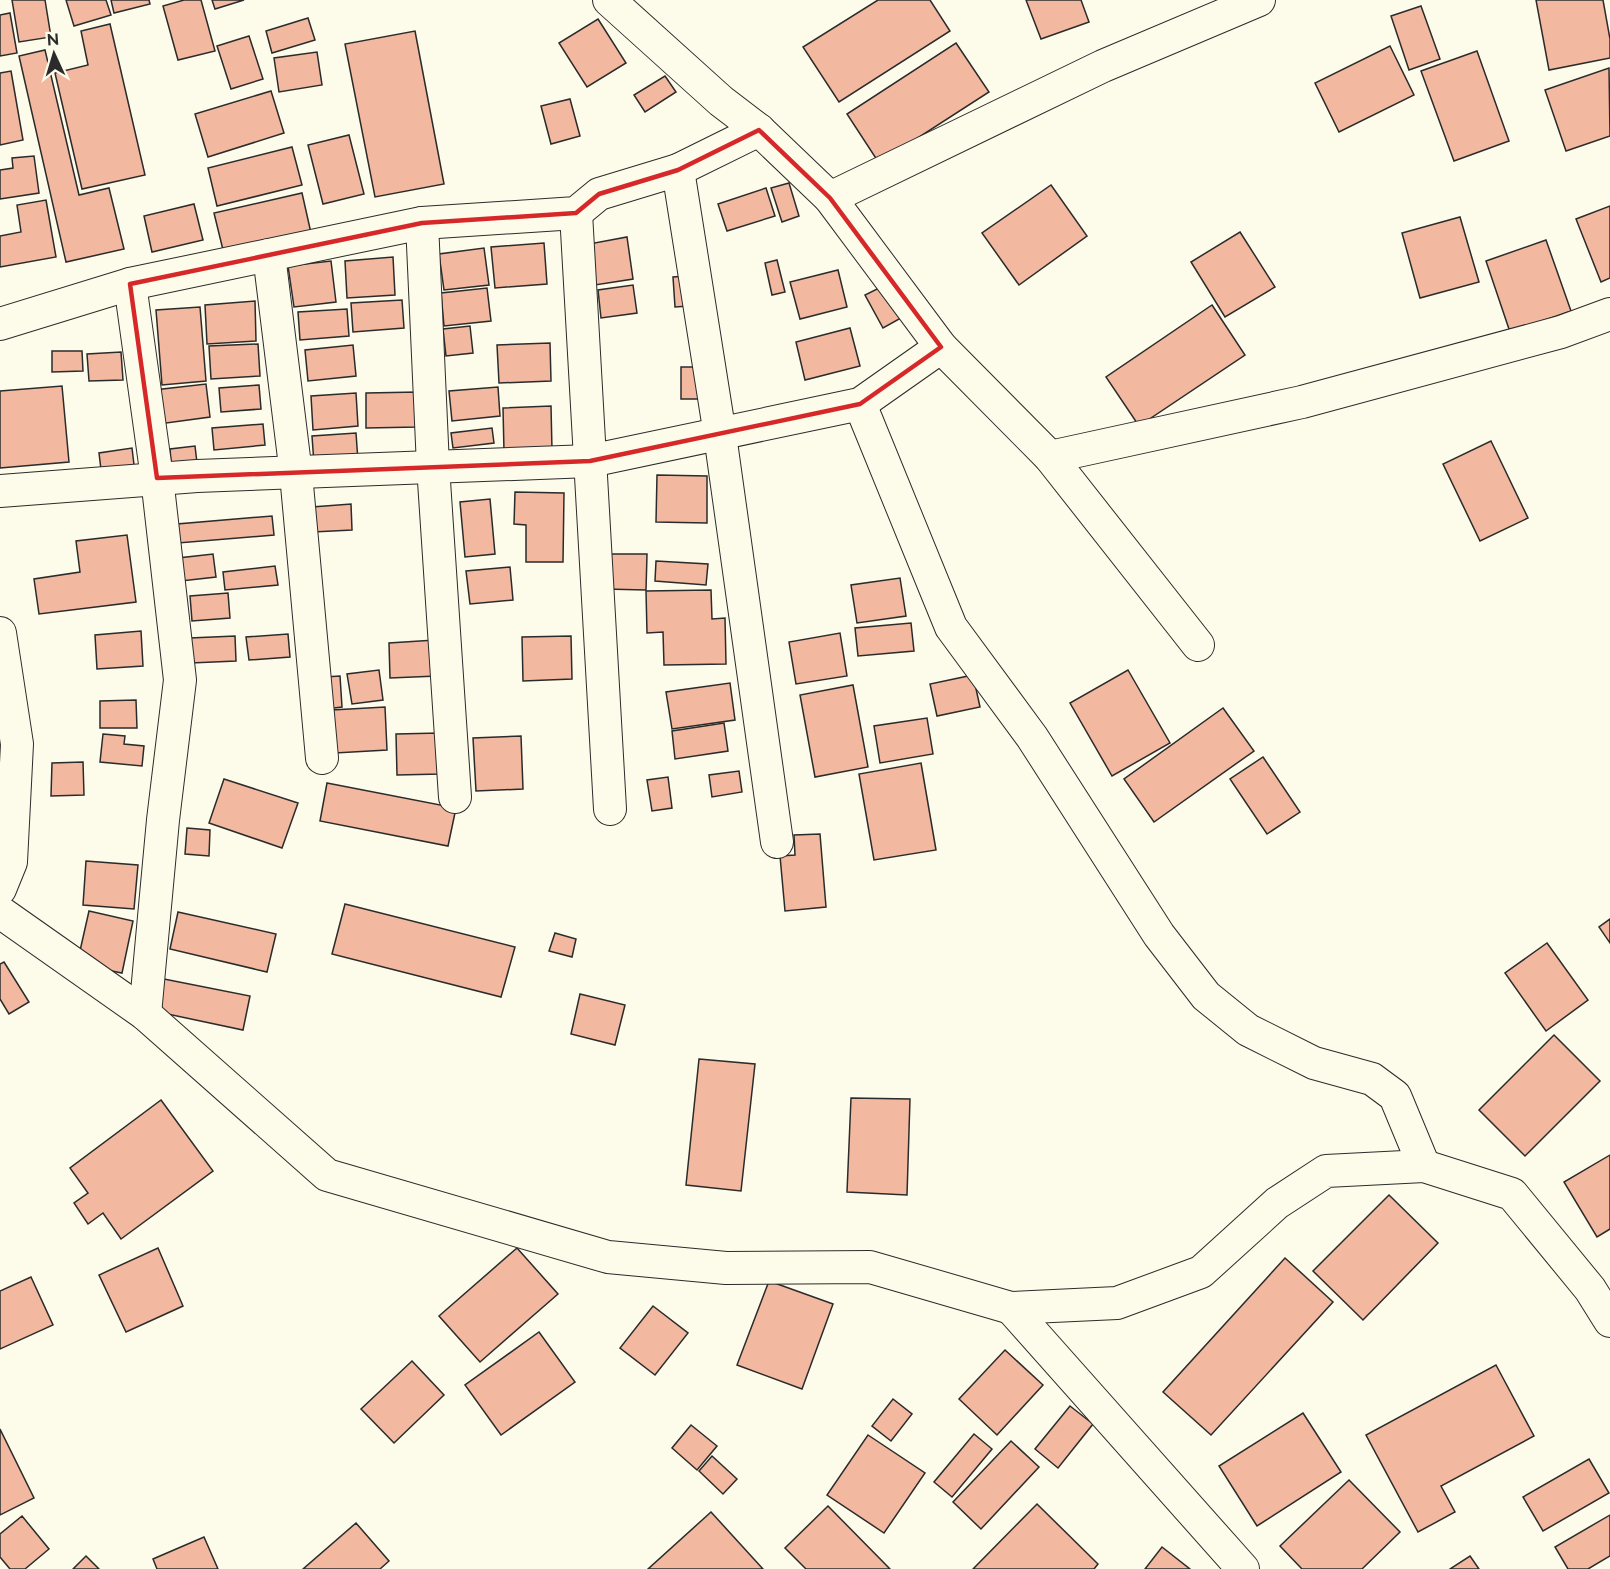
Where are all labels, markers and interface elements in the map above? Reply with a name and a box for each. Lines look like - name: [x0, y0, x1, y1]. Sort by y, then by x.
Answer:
- north arrow: [24, 24, 84, 84]
- text: N: [46, 30, 60, 49]

